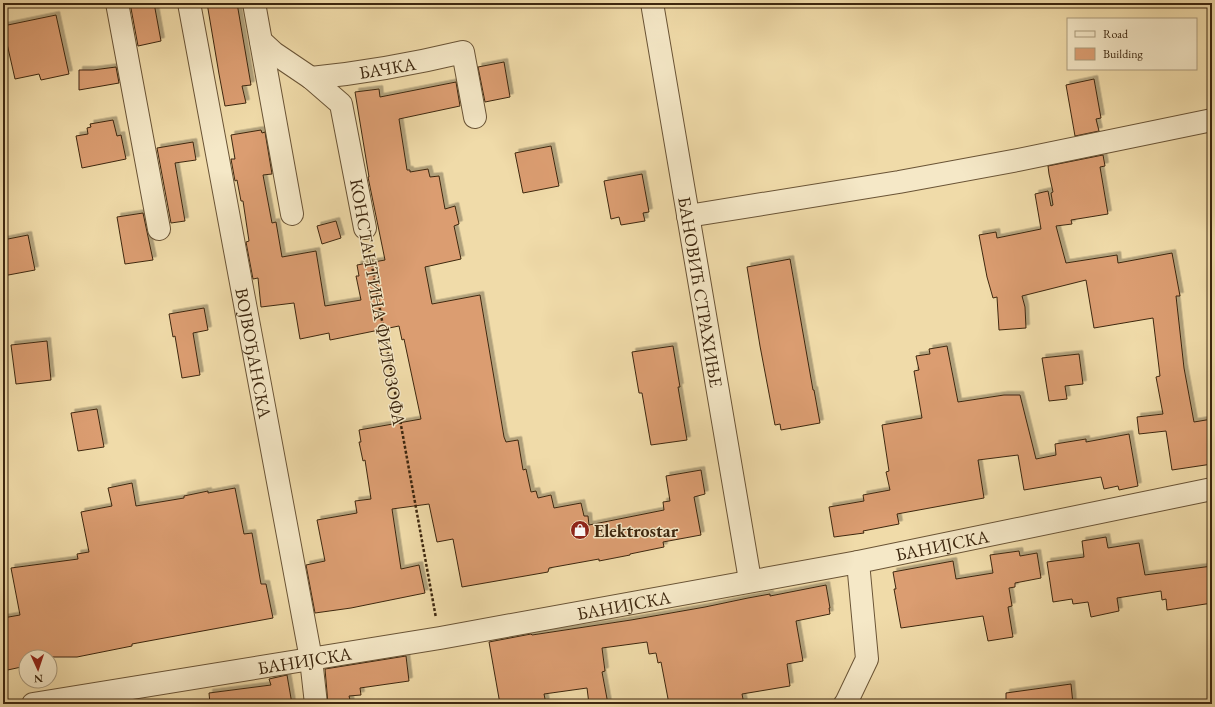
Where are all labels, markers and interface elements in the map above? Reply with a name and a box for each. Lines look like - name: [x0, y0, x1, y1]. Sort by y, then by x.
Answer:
- legend: [1067, 18, 1197, 70]
- text: Road: [1103, 26, 1129, 42]
- text: Building: [1103, 46, 1144, 62]
- street label: БАЧКА: [357, 51, 418, 84]
- street label: КОНСТАНТИНА ФИЛОЗОФА: [345, 177, 411, 428]
- street label: БАНОВИЋ СТРАХИЊЕ: [674, 195, 729, 389]
- street label: ВОЈВОЂАНСКА: [231, 286, 278, 421]
- shop icon: Elektrostar: [569, 519, 591, 541]
- place label: Elektrostar: [594, 519, 679, 542]
- street label: БАНИЈСКА: [893, 524, 991, 566]
- street label: БАНИЈСКА: [575, 585, 673, 624]
- street label: БАНИЈСКА: [256, 641, 354, 679]
- north arrow: [18, 649, 58, 689]
- text: N: [34, 672, 43, 686]

